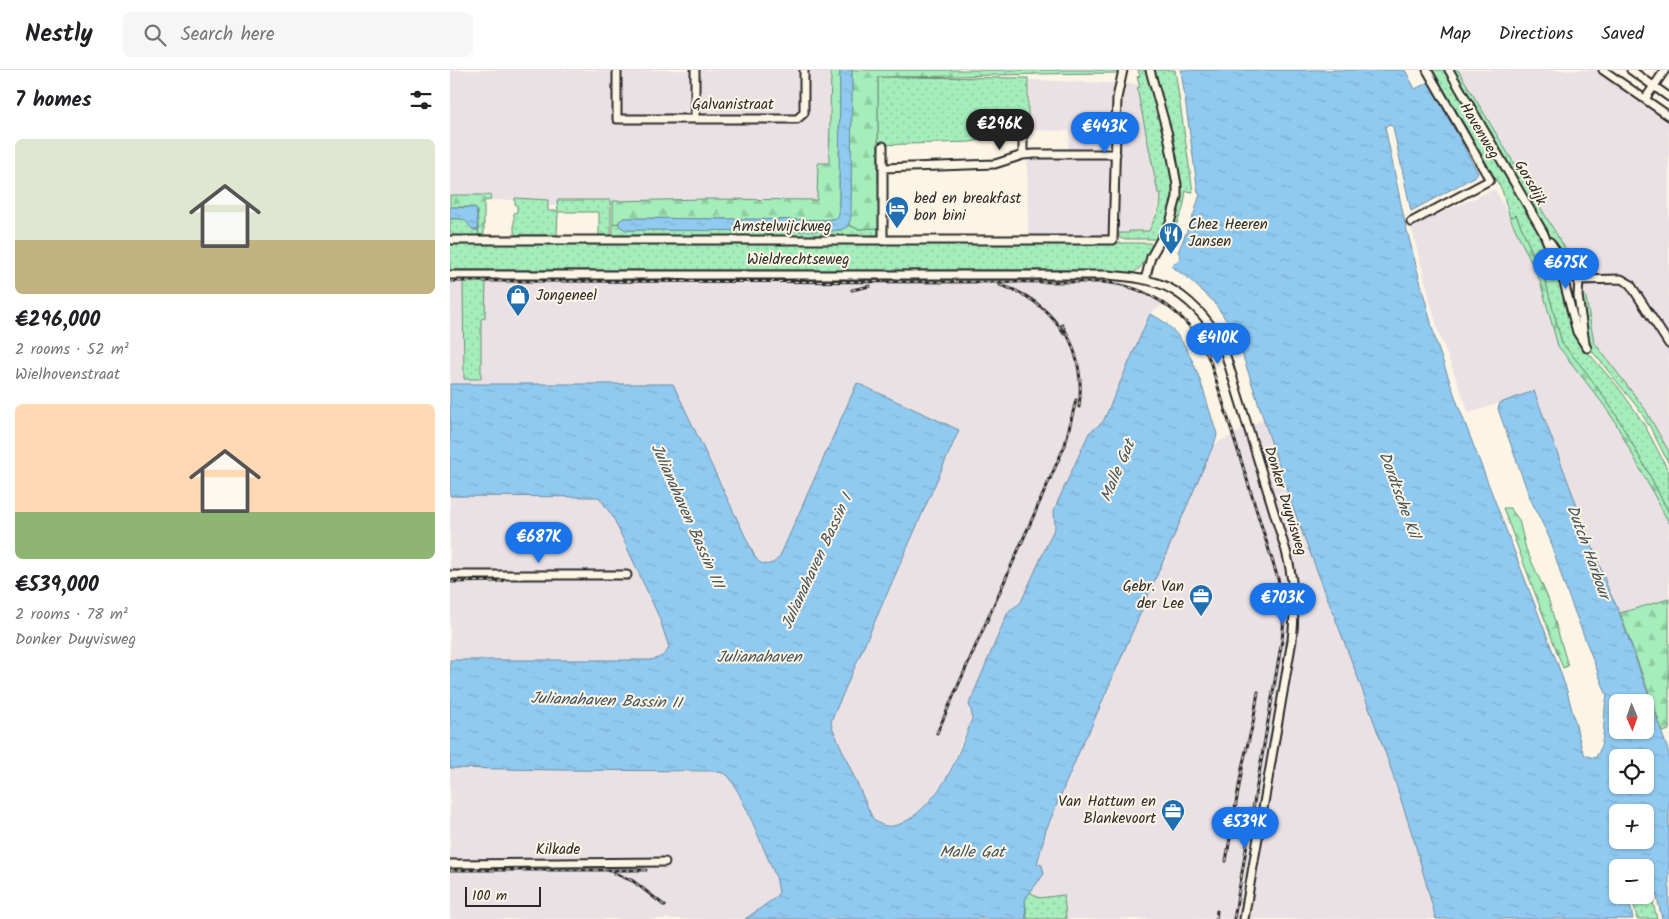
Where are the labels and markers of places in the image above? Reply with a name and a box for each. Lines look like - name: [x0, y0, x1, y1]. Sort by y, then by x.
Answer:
- pin: €296K: [965, 108, 1035, 151]
- pin: €443K: [1070, 112, 1140, 154]
- place label: bed en breakfast bon bini: [914, 187, 1022, 228]
- hotel icon: bed en breakfast bon bini: [884, 195, 910, 229]
- place label: Chez Heeren Jansen: [1188, 213, 1268, 254]
- restaurant icon: Chez Heeren Jansen: [1158, 221, 1184, 255]
- pin: €675K: [1531, 248, 1601, 290]
- shop icon: Jongeneel: [505, 283, 531, 317]
- place label: Jongeneel: [536, 284, 597, 308]
- pin: €410K: [1183, 322, 1253, 365]
- pin: €687K: [504, 522, 574, 564]
- place label: Gebr. Van der Lee: [1123, 575, 1184, 616]
- pin: €703K: [1248, 582, 1318, 625]
- office icon: Gebr. Van der Lee: [1188, 583, 1214, 617]
- place label: Van Hattum en Blankevoort: [1058, 790, 1156, 831]
- office icon: Van Hattum en Blankevoort: [1160, 798, 1186, 832]
- pin: €539K: [1210, 806, 1280, 849]

